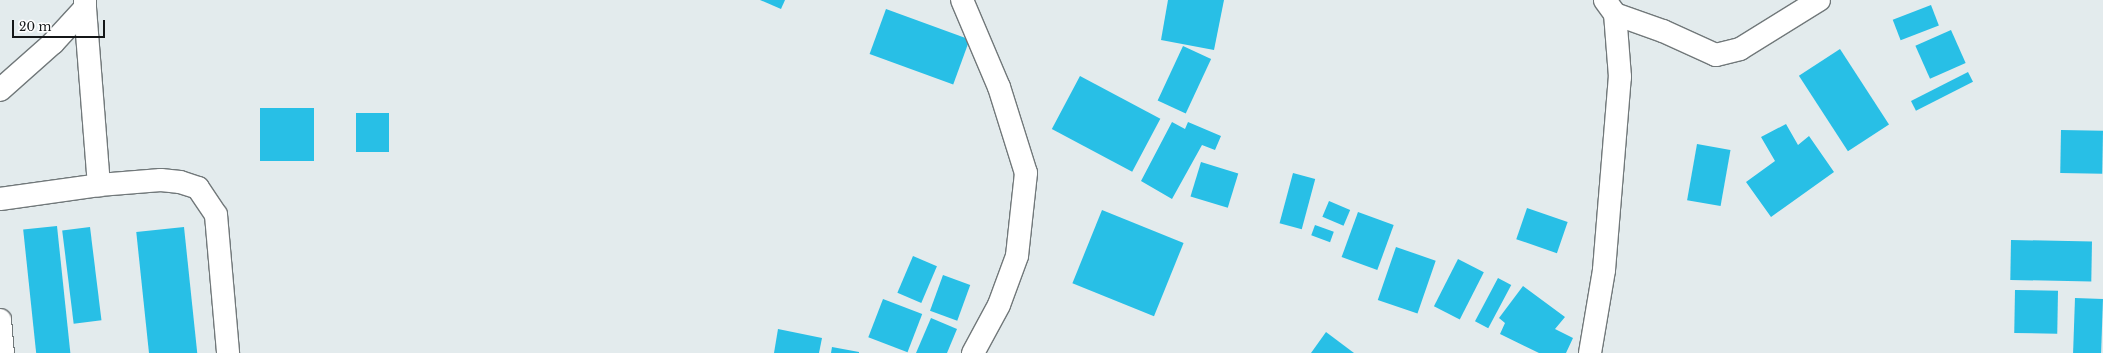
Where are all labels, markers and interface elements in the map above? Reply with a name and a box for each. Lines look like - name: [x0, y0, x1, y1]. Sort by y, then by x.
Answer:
- scale bar: [14, 12, 107, 38]
- text: 20 m: [19, 19, 51, 34]

